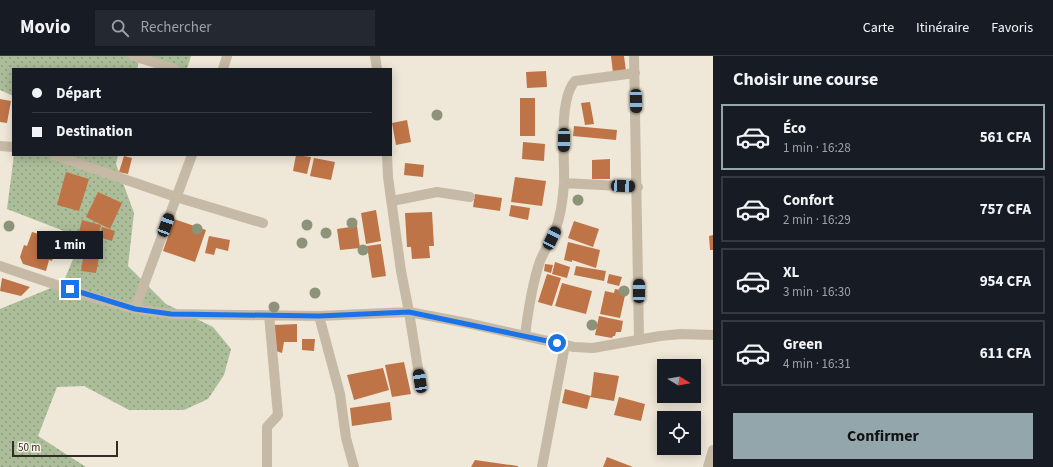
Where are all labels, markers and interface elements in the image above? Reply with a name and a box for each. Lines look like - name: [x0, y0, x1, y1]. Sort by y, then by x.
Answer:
- search box: [95, 10, 375, 46]
- text: Movio: [20, 14, 71, 41]
- icon: search: [109, 17, 131, 39]
- text: Rechercher: [141, 17, 212, 38]
- text: Carte: [863, 18, 894, 38]
- text: Itinéraire: [916, 18, 969, 38]
- text: Favoris: [991, 18, 1033, 38]
- text: Choisir une course: [733, 67, 878, 92]
- text: Départ: [56, 83, 101, 104]
- car: [630, 89, 642, 113]
- text: Éco: [783, 118, 806, 139]
- icon: car: [735, 119, 771, 155]
- text: Destination: [56, 121, 133, 142]
- text: 561 CFA: [980, 127, 1031, 148]
- car: [558, 128, 570, 152]
- text: 1 min · 16:28: [783, 139, 851, 157]
- car: [611, 179, 635, 193]
- text: Confort: [783, 190, 834, 211]
- icon: car: [735, 191, 771, 227]
- text: 757 CFA: [980, 199, 1031, 220]
- text: 2 min · 16:29: [783, 211, 851, 229]
- car: [156, 212, 176, 238]
- car: [541, 225, 563, 251]
- callout: 1 min: [37, 231, 103, 259]
- text: 1 min: [54, 236, 86, 254]
- text: XL: [783, 262, 799, 283]
- icon: car: [735, 263, 771, 299]
- text: 954 CFA: [980, 271, 1031, 292]
- car: [633, 279, 645, 303]
- route end: [61, 280, 79, 298]
- text: 3 min · 16:30: [783, 283, 851, 301]
- route start: [548, 334, 566, 352]
- text: Green: [783, 334, 823, 355]
- icon: car: [735, 335, 771, 371]
- text: 611 CFA: [980, 343, 1031, 364]
- text: 4 min · 16:31: [783, 355, 851, 373]
- north arrow: [657, 359, 701, 403]
- map controls: [657, 359, 701, 455]
- car: [412, 368, 428, 394]
- button: locate: [657, 411, 701, 455]
- button: Confirmer: [733, 413, 1033, 459]
- scale bar: [12, 439, 118, 458]
- text: 50 m: [18, 440, 40, 455]

